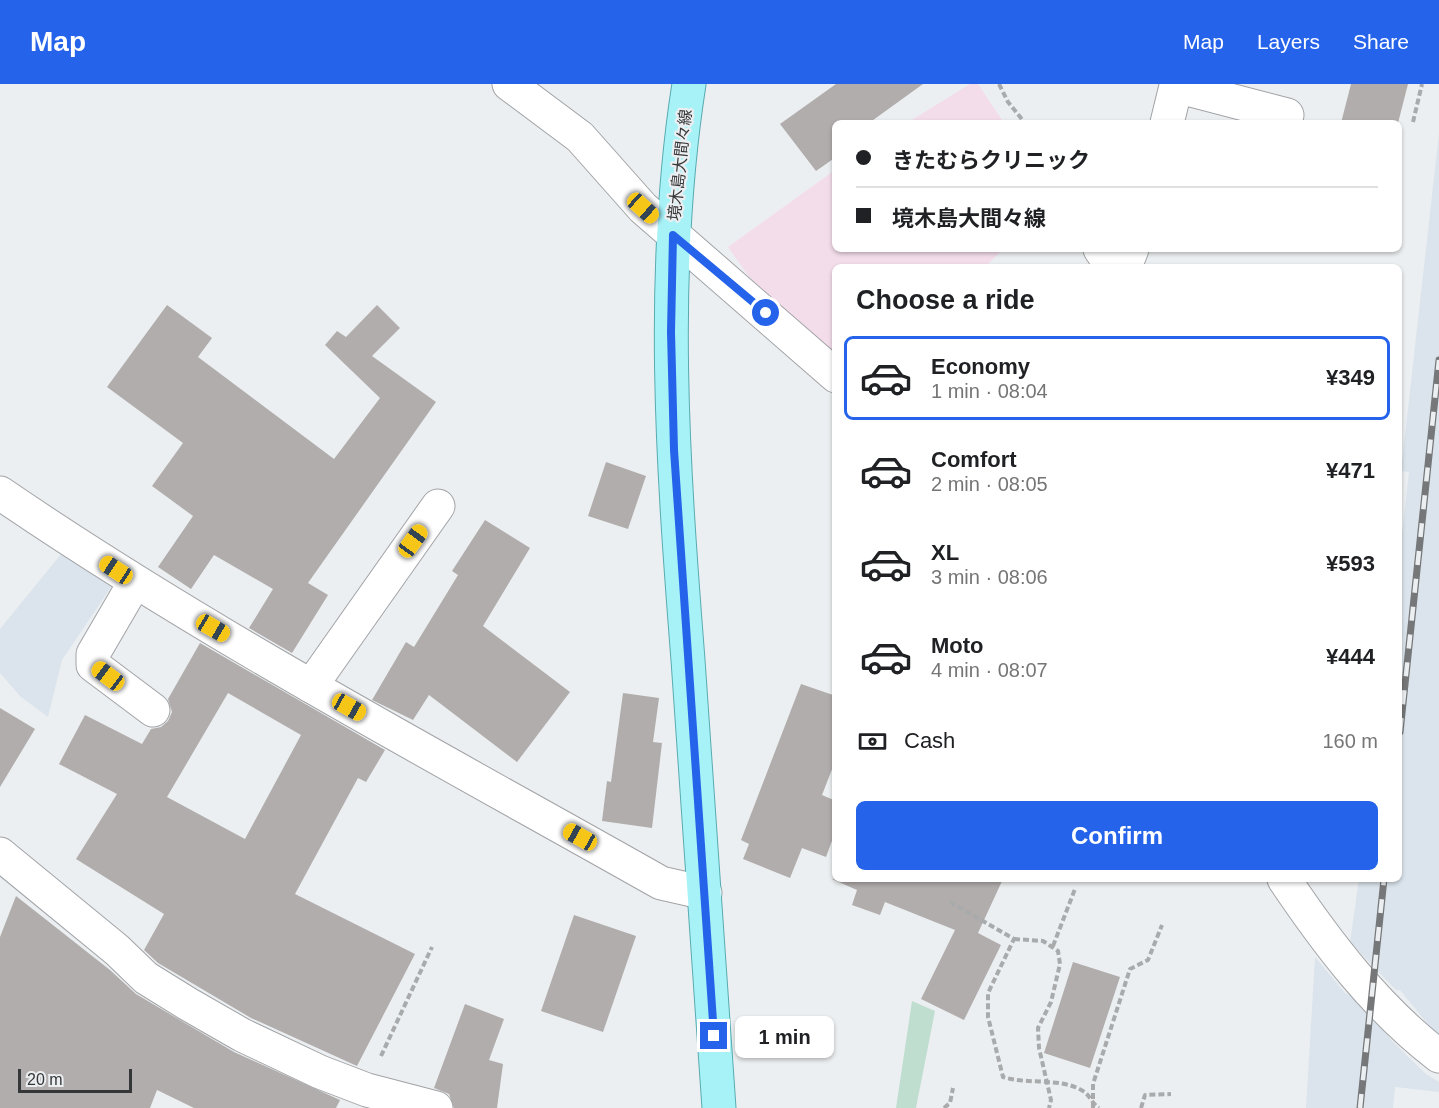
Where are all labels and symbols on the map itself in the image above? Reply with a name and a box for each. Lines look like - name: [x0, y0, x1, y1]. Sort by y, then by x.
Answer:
- street label: 境木島大間々線: [666, 108, 694, 222]
- car: [624, 189, 662, 227]
- route start: [752, 299, 779, 326]
- car: [395, 521, 431, 561]
- car: [96, 553, 136, 587]
- car: [193, 611, 233, 645]
- car: [88, 658, 128, 694]
- car: [329, 690, 369, 724]
- car: [560, 820, 600, 854]
- callout: 1 min: [735, 1015, 834, 1057]
- route end: [700, 1022, 727, 1049]
- scale bar: [18, 1066, 132, 1094]

